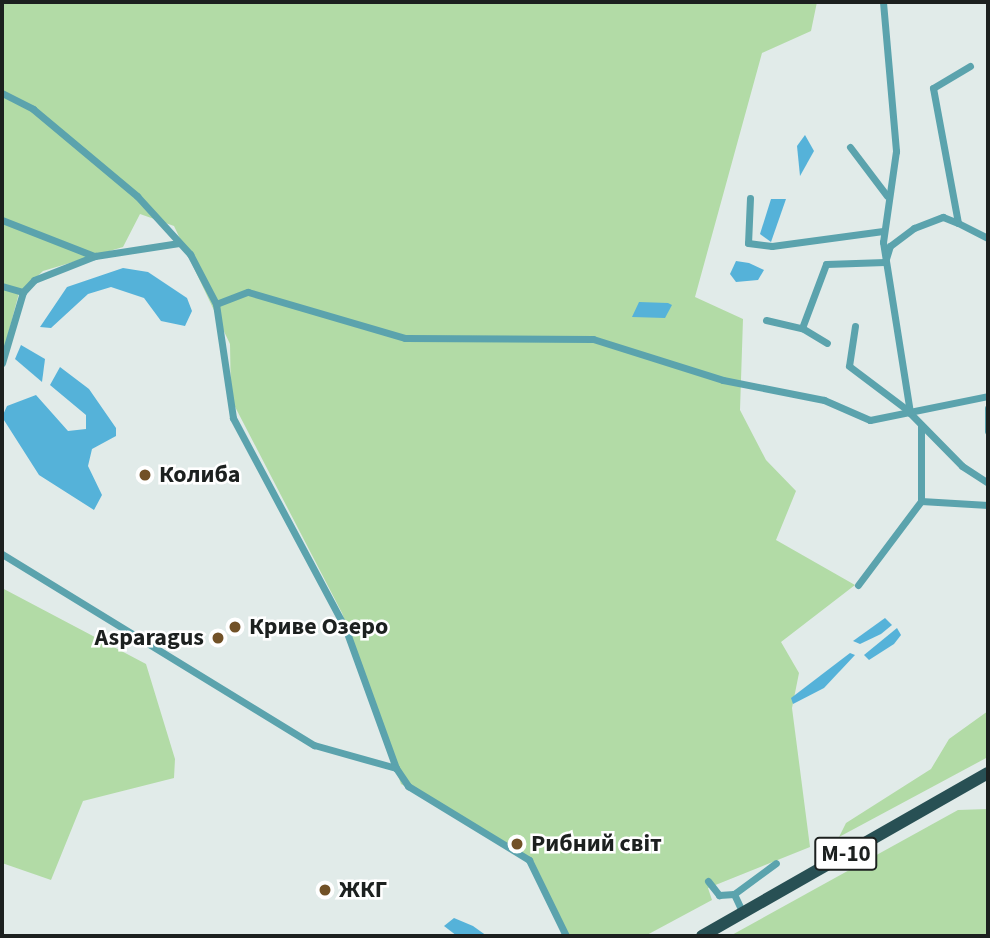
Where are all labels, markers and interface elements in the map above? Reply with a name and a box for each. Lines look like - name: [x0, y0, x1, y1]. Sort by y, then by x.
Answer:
- place label: Колиба: [159, 461, 240, 489]
- marker: Колиба: [137, 467, 153, 483]
- place label: Криве Озеро: [249, 613, 388, 641]
- marker: Криве Озеро: [227, 619, 243, 635]
- place label: Asparagus: [95, 624, 204, 652]
- marker: Asparagus: [210, 630, 226, 646]
- place label: Рибний світ: [531, 830, 662, 858]
- road number: М-10: [813, 834, 879, 874]
- marker: Рибний світ: [509, 836, 525, 852]
- place label: ЖКГ: [339, 876, 387, 904]
- marker: ЖКГ: [317, 882, 333, 898]

